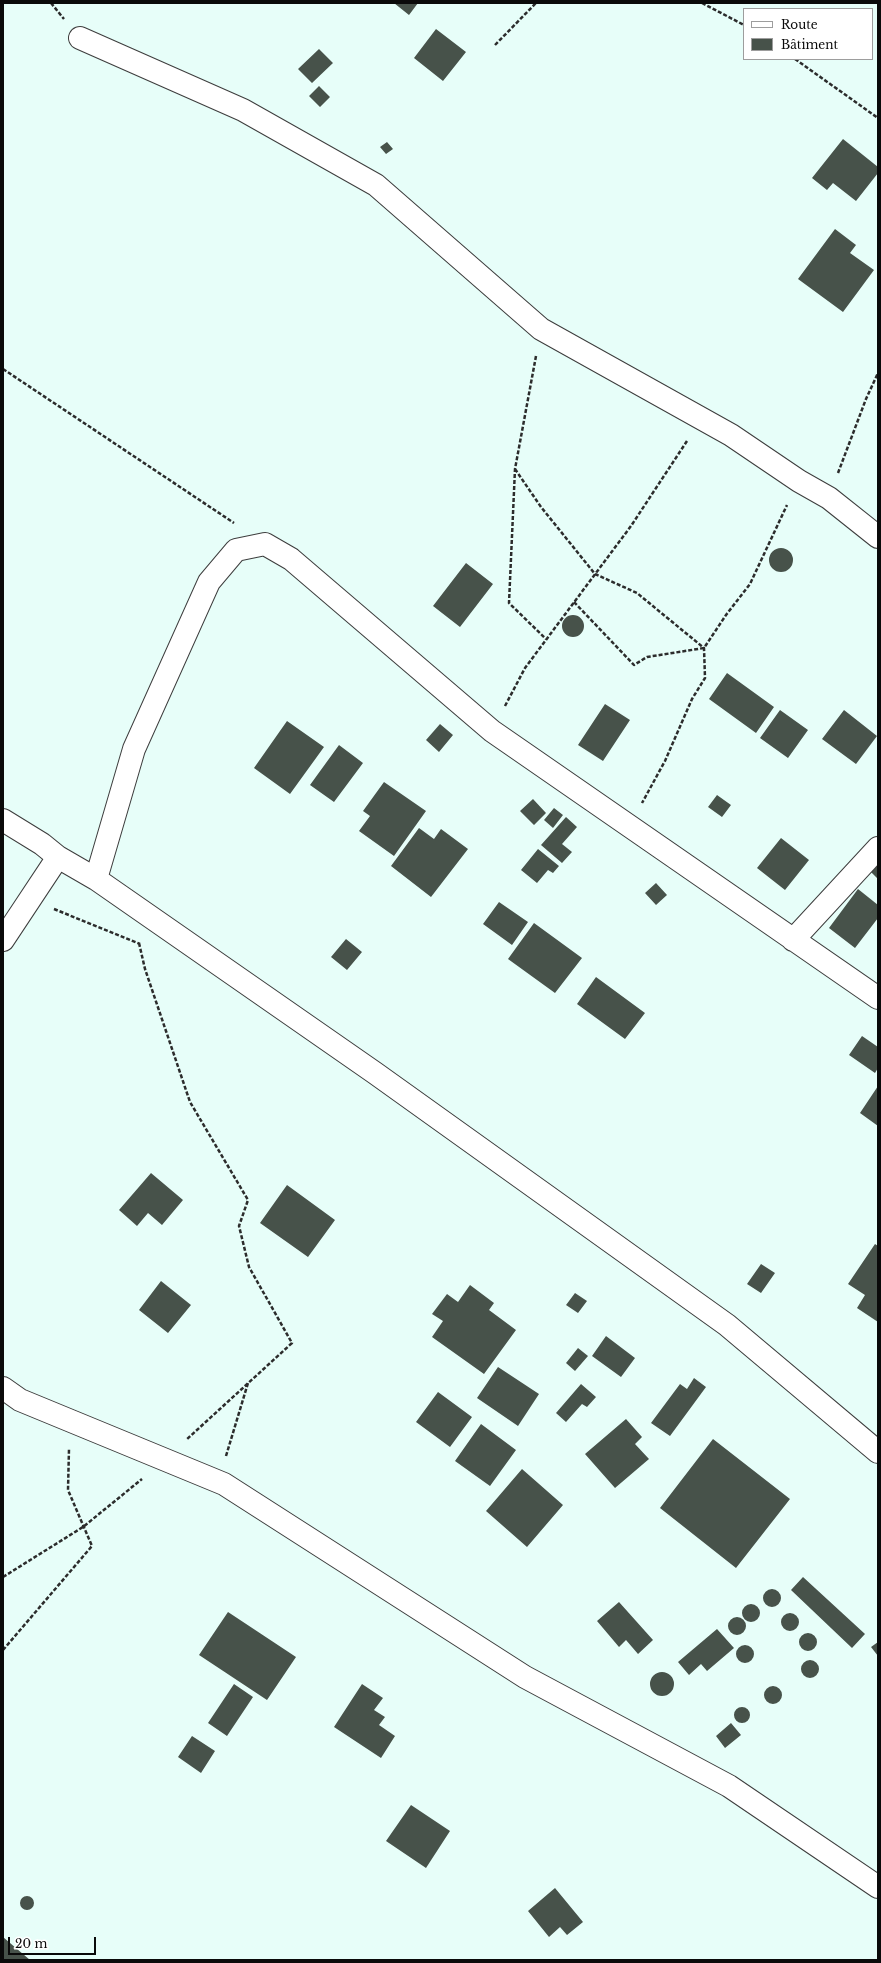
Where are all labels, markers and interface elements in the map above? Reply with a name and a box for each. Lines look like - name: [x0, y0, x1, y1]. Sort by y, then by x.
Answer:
- legend: [743, 8, 873, 60]
- text: Route: [781, 17, 818, 32]
- text: Bâtiment: [781, 37, 838, 52]
- scale bar: [10, 1929, 98, 1955]
- text: 20 m: [15, 1936, 47, 1951]

